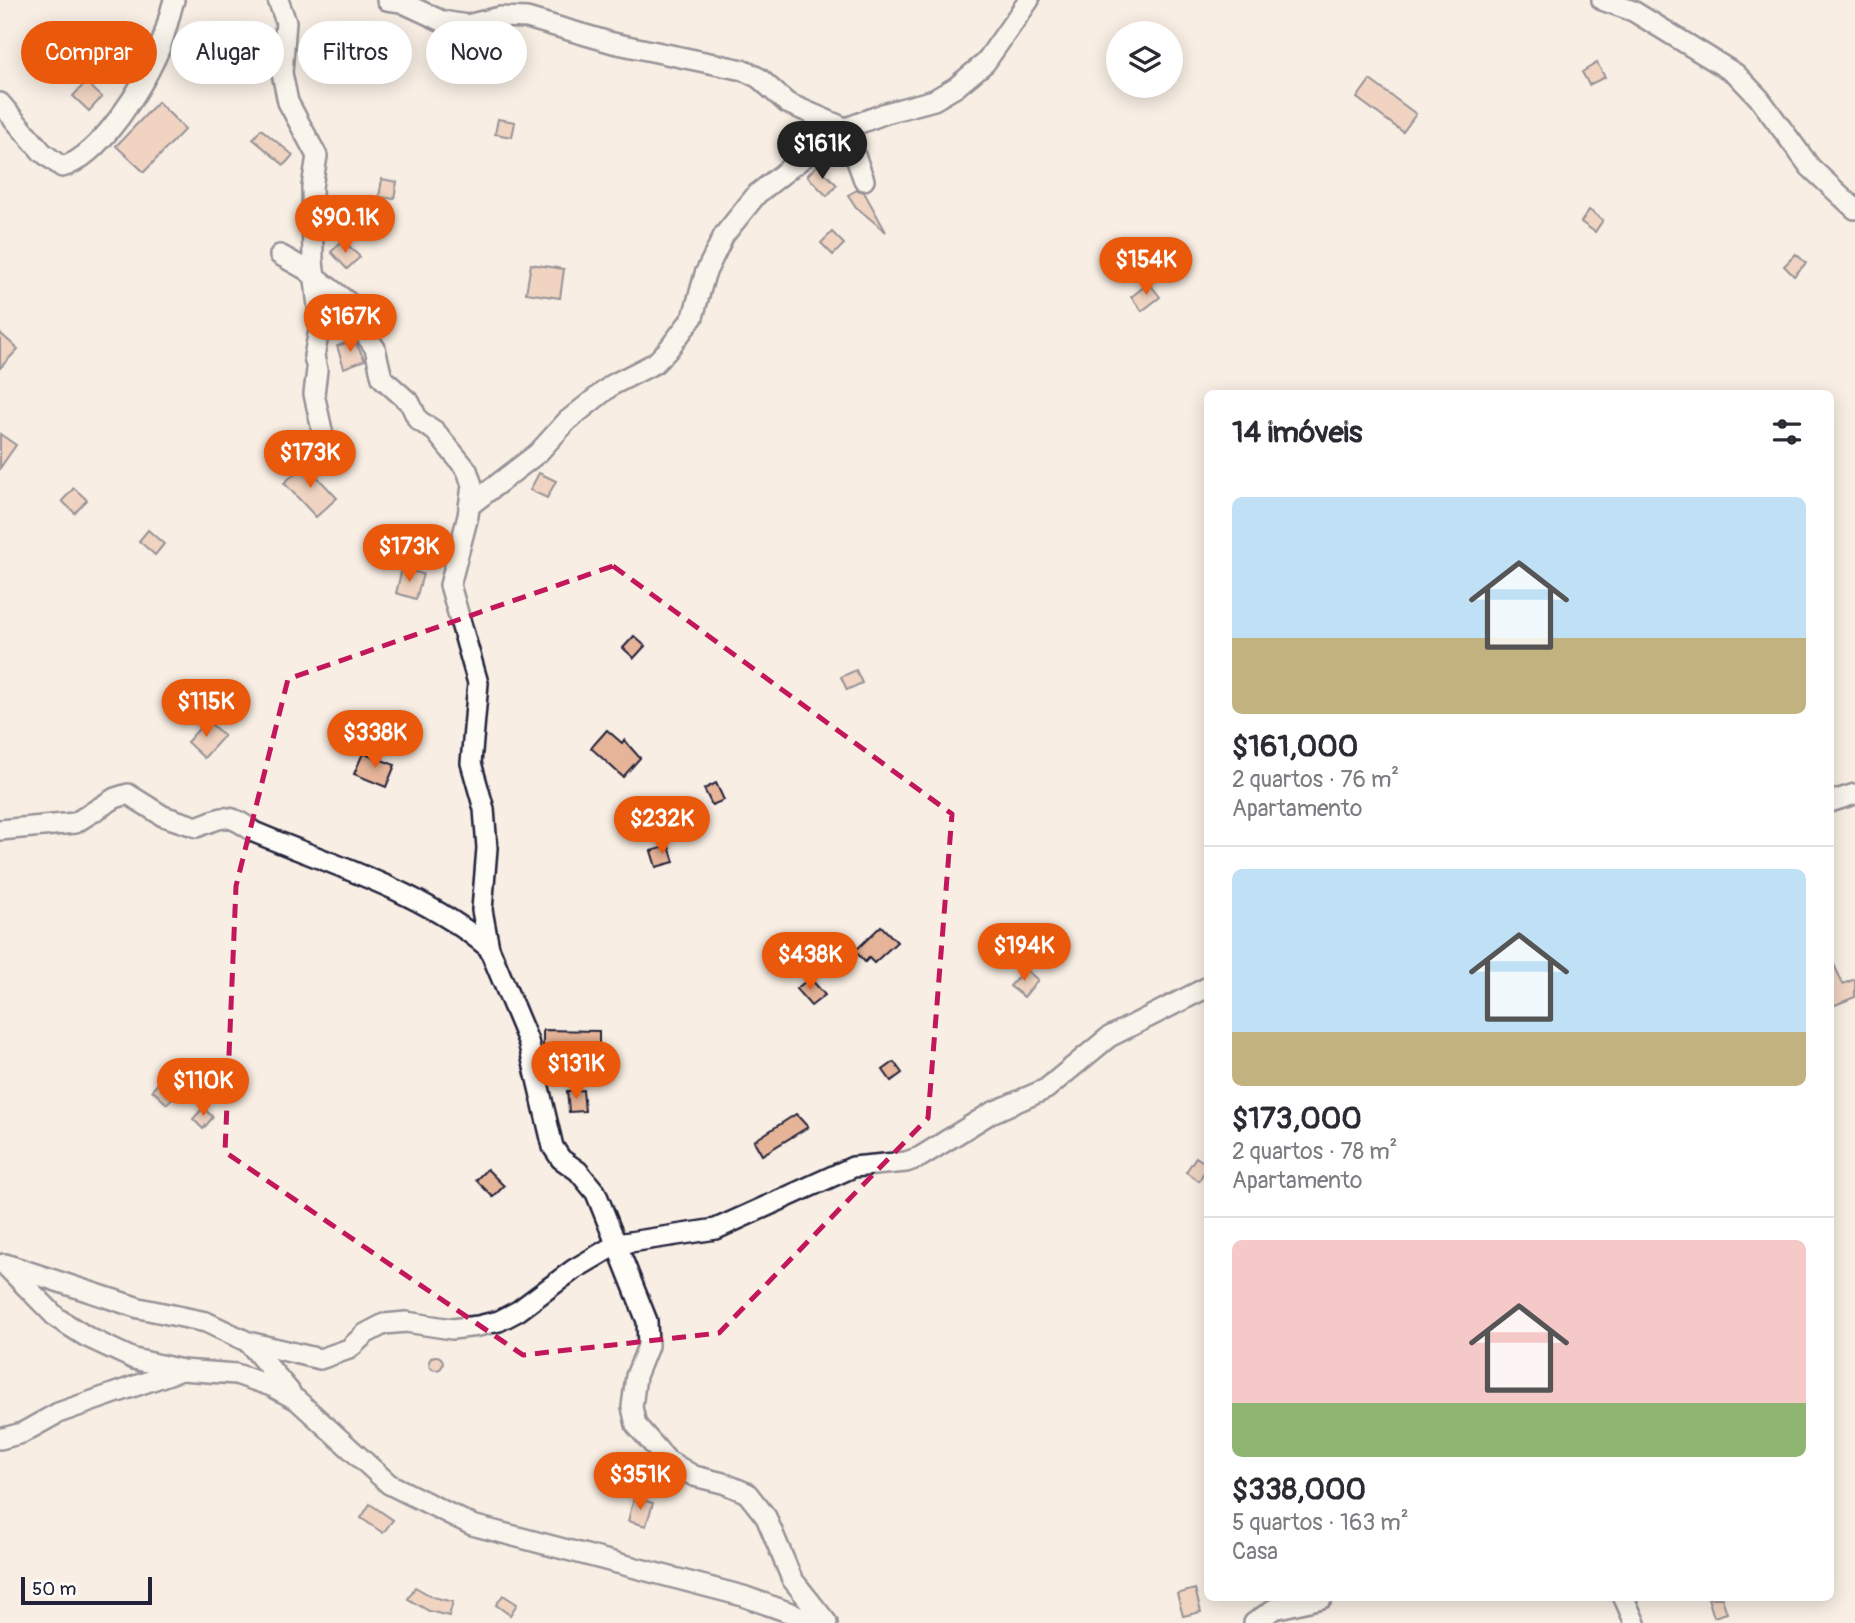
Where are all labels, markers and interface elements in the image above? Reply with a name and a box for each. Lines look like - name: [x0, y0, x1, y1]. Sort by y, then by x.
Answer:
- chip: Comprar: [21, 21, 157, 84]
- chip: Alugar: [171, 21, 284, 84]
- chip: Filtros: [298, 21, 412, 84]
- chip: Novo: [426, 21, 527, 84]
- map controls: [1106, 21, 1183, 98]
- button: layers: [1106, 21, 1183, 98]
- pin: $161K: [773, 122, 871, 181]
- text: $161K: [793, 129, 851, 158]
- pin: $90.1K: [288, 196, 402, 255]
- text: $90.1K: [311, 203, 379, 232]
- pin: $154K: [1097, 238, 1195, 297]
- text: $154K: [1115, 245, 1177, 274]
- pin: $167K: [301, 294, 399, 354]
- text: $167K: [320, 302, 380, 331]
- icon: filters: [1768, 413, 1806, 451]
- text: 14 imóveis: [1232, 414, 1362, 451]
- pin: $173K: [261, 430, 359, 490]
- text: $173K: [280, 438, 340, 467]
- pin: $173K: [360, 524, 458, 584]
- text: $173K: [379, 532, 439, 561]
- icon: home: [1456, 542, 1582, 668]
- pin: $115K: [157, 680, 255, 739]
- text: $115K: [178, 687, 234, 716]
- pin: $338K: [326, 710, 424, 770]
- text: $338K: [343, 718, 407, 747]
- text: $161,000: [1232, 728, 1358, 765]
- text: 2 quartos · 76 m²: [1232, 765, 1399, 794]
- text: Apartamento: [1232, 794, 1362, 823]
- pin: $232K: [613, 796, 711, 856]
- text: $232K: [630, 804, 694, 833]
- icon: home: [1456, 914, 1582, 1040]
- pin: $194K: [975, 923, 1073, 983]
- text: $194K: [994, 931, 1054, 960]
- pin: $438K: [761, 932, 859, 992]
- text: $438K: [778, 940, 842, 969]
- pin: $131K: [527, 1042, 625, 1101]
- text: $131K: [547, 1049, 605, 1078]
- pin: $110K: [154, 1058, 252, 1118]
- text: $110K: [173, 1066, 233, 1095]
- text: $173,000: [1232, 1100, 1362, 1137]
- text: 2 quartos · 78 m²: [1232, 1137, 1397, 1166]
- text: Apartamento: [1232, 1166, 1362, 1195]
- icon: home: [1456, 1285, 1582, 1411]
- pin: $351K: [591, 1452, 689, 1512]
- text: $351K: [610, 1460, 670, 1489]
- text: $338,000: [1232, 1471, 1366, 1508]
- text: 5 quartos · 163 m²: [1232, 1508, 1409, 1537]
- text: Casa: [1232, 1537, 1278, 1566]
- scale bar: [21, 1574, 152, 1606]
- text: 50 m: [32, 1577, 76, 1601]

